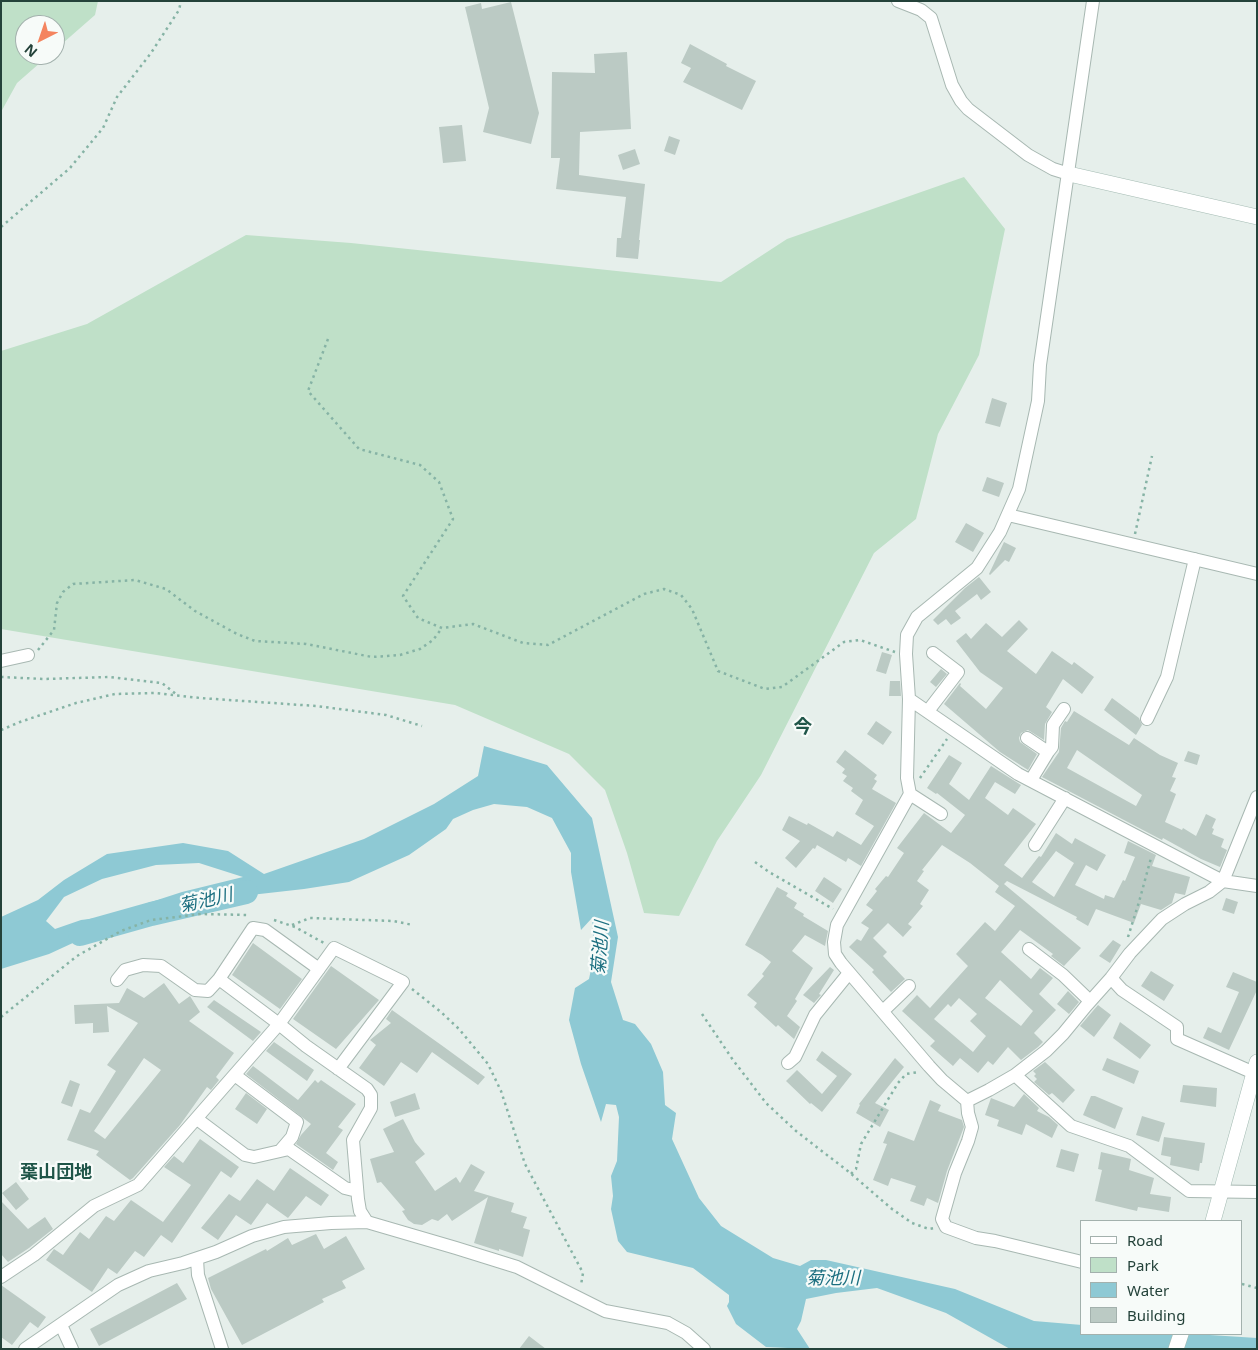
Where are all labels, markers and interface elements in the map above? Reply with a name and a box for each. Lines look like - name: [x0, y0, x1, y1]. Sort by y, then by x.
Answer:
- north arrow: [15, 15, 65, 65]
- text: N: [20, 40, 41, 62]
- district label: 今: [794, 717, 812, 739]
- water label: 菊池川: [177, 884, 235, 918]
- water label: 菊池川: [588, 920, 614, 976]
- district label: 葉山団地: [20, 1162, 92, 1184]
- legend: [1080, 1220, 1243, 1335]
- text: Road: [1127, 1230, 1163, 1250]
- text: Park: [1127, 1255, 1159, 1275]
- water label: 菊池川: [806, 1268, 860, 1290]
- text: Water: [1127, 1280, 1169, 1300]
- text: Building: [1127, 1305, 1185, 1325]

